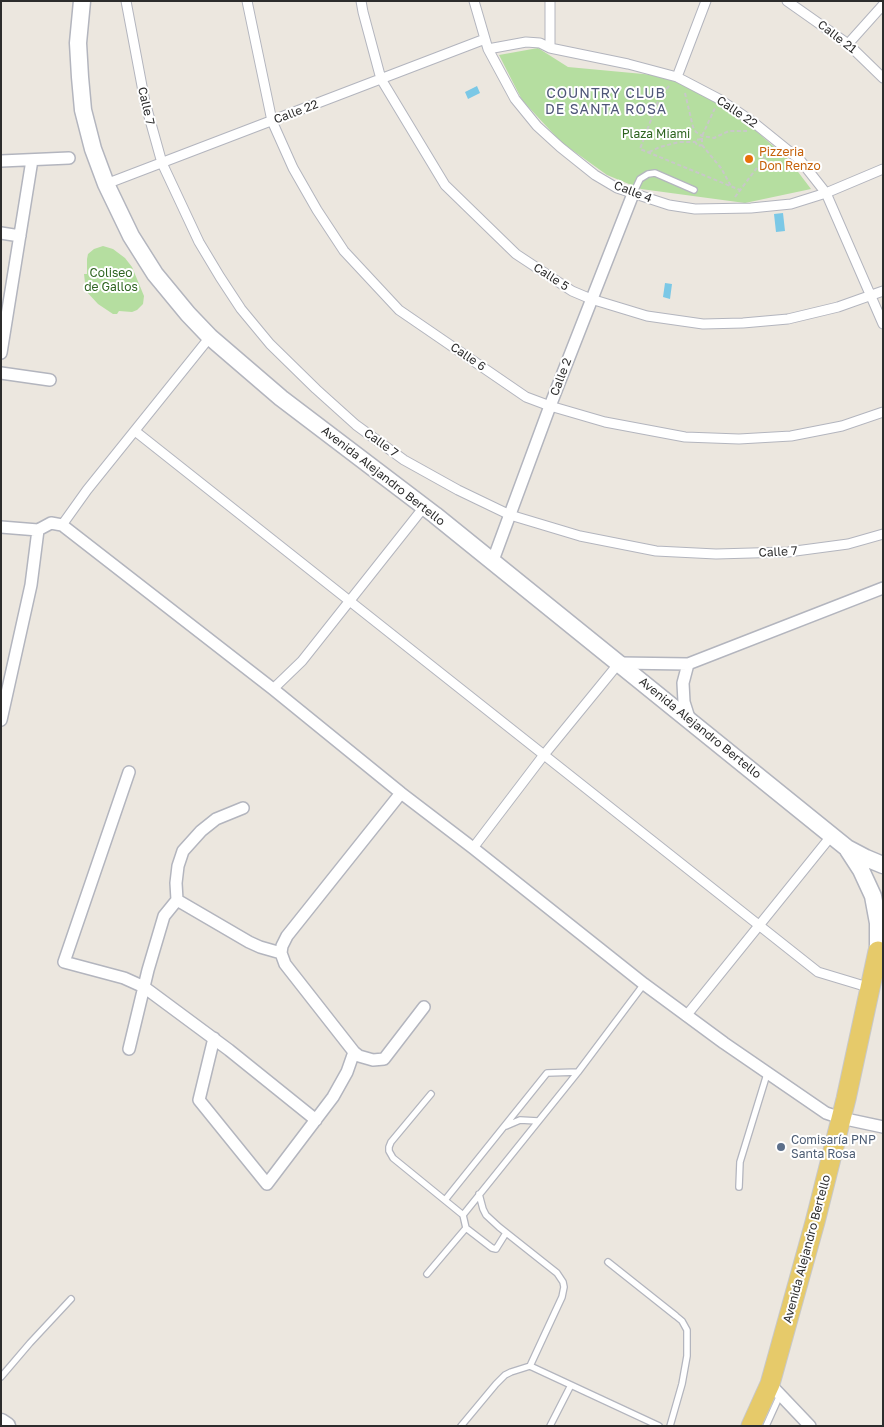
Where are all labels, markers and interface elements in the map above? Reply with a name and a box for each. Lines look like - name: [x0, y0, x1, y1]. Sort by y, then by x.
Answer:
- street label: Calle 21: [815, 17, 859, 57]
- street label: Calle 7: [135, 85, 157, 127]
- district label: COUNTRY CLUB DE SANTA ROSA: [543, 86, 669, 118]
- street label: Calle 22: [714, 93, 760, 131]
- street label: Calle 22: [272, 97, 320, 127]
- park label: Plaza Miami: [622, 127, 690, 141]
- place label: Pizzeria Don Renzo: [759, 145, 821, 173]
- marker: Pizzeria Don Renzo: [743, 153, 755, 165]
- street label: Calle 4: [612, 178, 654, 206]
- street label: Calle 5: [531, 260, 571, 294]
- park label: Coliseo de Gallos: [84, 266, 138, 294]
- street label: Calle 6: [448, 340, 488, 374]
- street label: Calle 2: [547, 356, 575, 398]
- street label: Avenida Alejandro Bertello: [318, 423, 448, 529]
- street label: Calle 7: [361, 426, 401, 460]
- street label: Calle 7: [758, 544, 798, 560]
- street label: Avenida Alejandro Bertello: [636, 674, 764, 782]
- place label: Comisaría PNP Santa Rosa: [791, 1133, 876, 1161]
- marker: Comisaría PNP Santa Rosa: [775, 1141, 787, 1153]
- street label: Avenida Alejandro Bertello: [780, 1173, 834, 1325]

